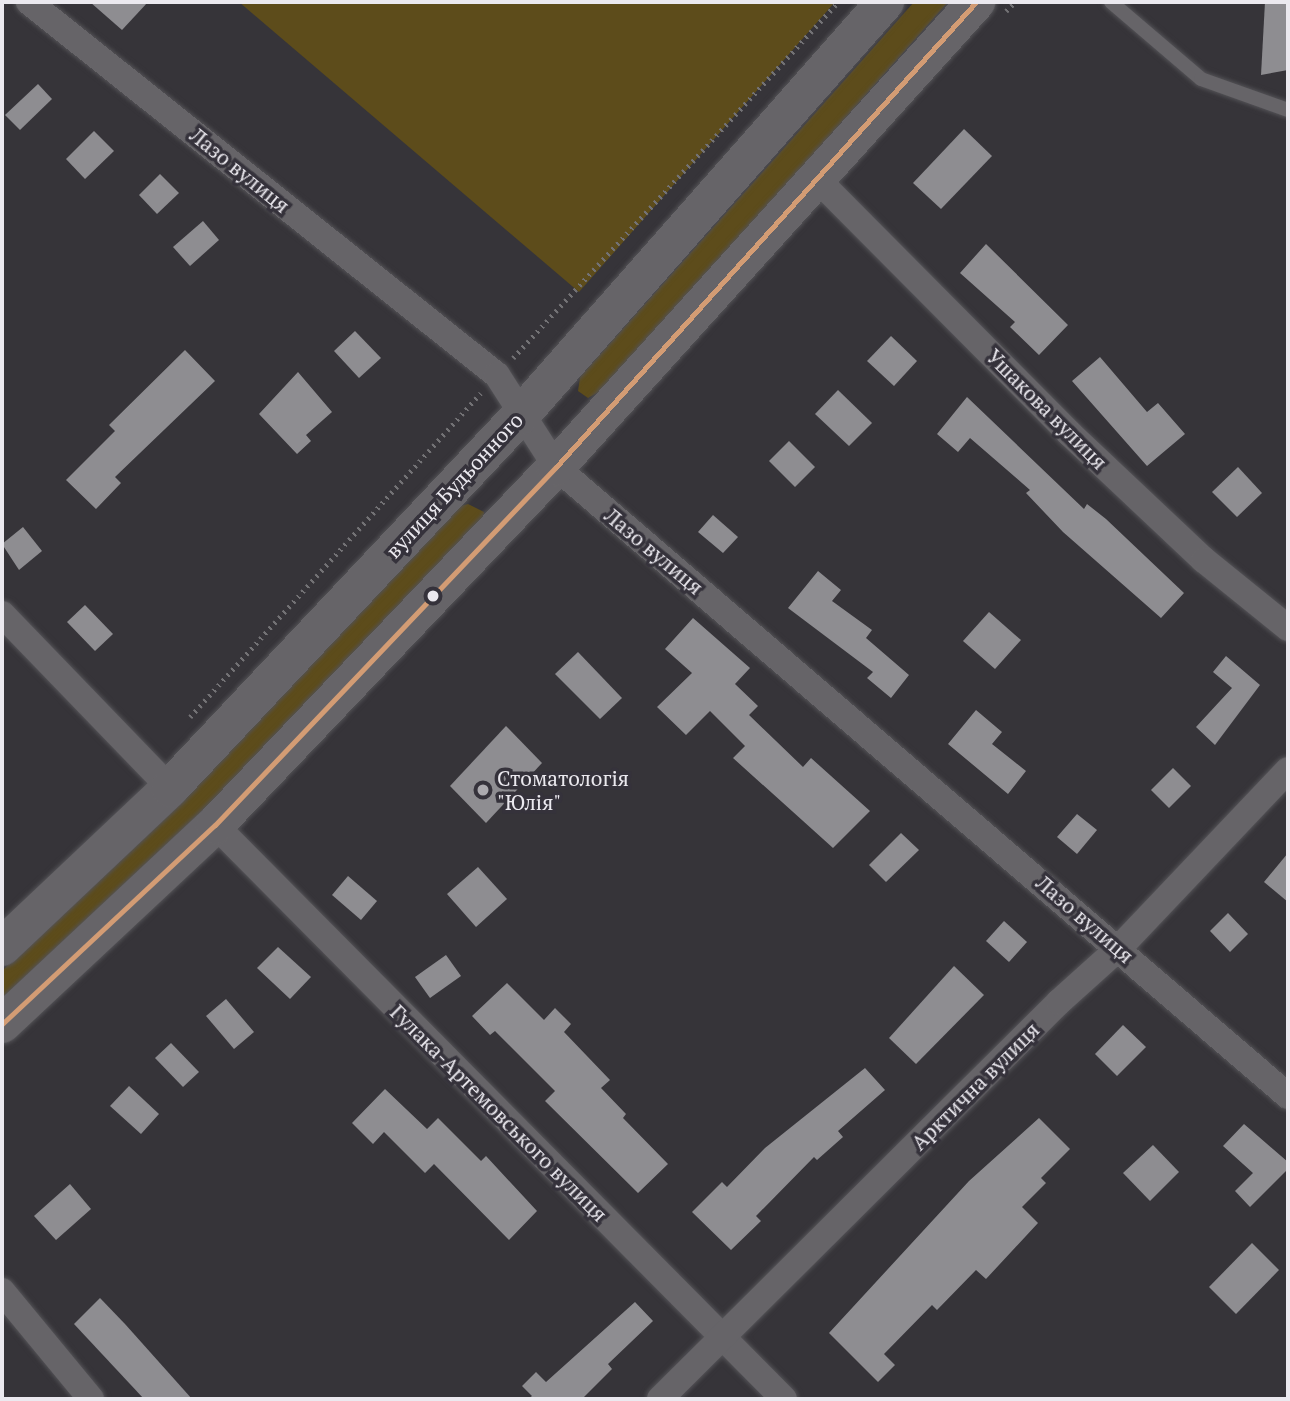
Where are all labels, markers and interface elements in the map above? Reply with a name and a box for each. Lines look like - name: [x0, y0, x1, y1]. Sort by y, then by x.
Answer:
- street label: Лазо вулиця: [185, 122, 295, 218]
- street label: Ушакова вулиця: [982, 344, 1112, 474]
- street label: вулиця Будьонного: [380, 407, 528, 563]
- street label: Лазо вулиця: [600, 503, 708, 599]
- unlabelled marker: [426, 589, 440, 603]
- place label: Стоматологія "Юлія": [497, 765, 629, 815]
- marker: Стоматологія "Юлія": [475, 782, 491, 798]
- street label: Лазо вулиця: [1031, 870, 1139, 968]
- street label: Гулака-Артемовського вулиця: [385, 999, 613, 1227]
- street label: Арктична вулиця: [906, 1017, 1044, 1155]

